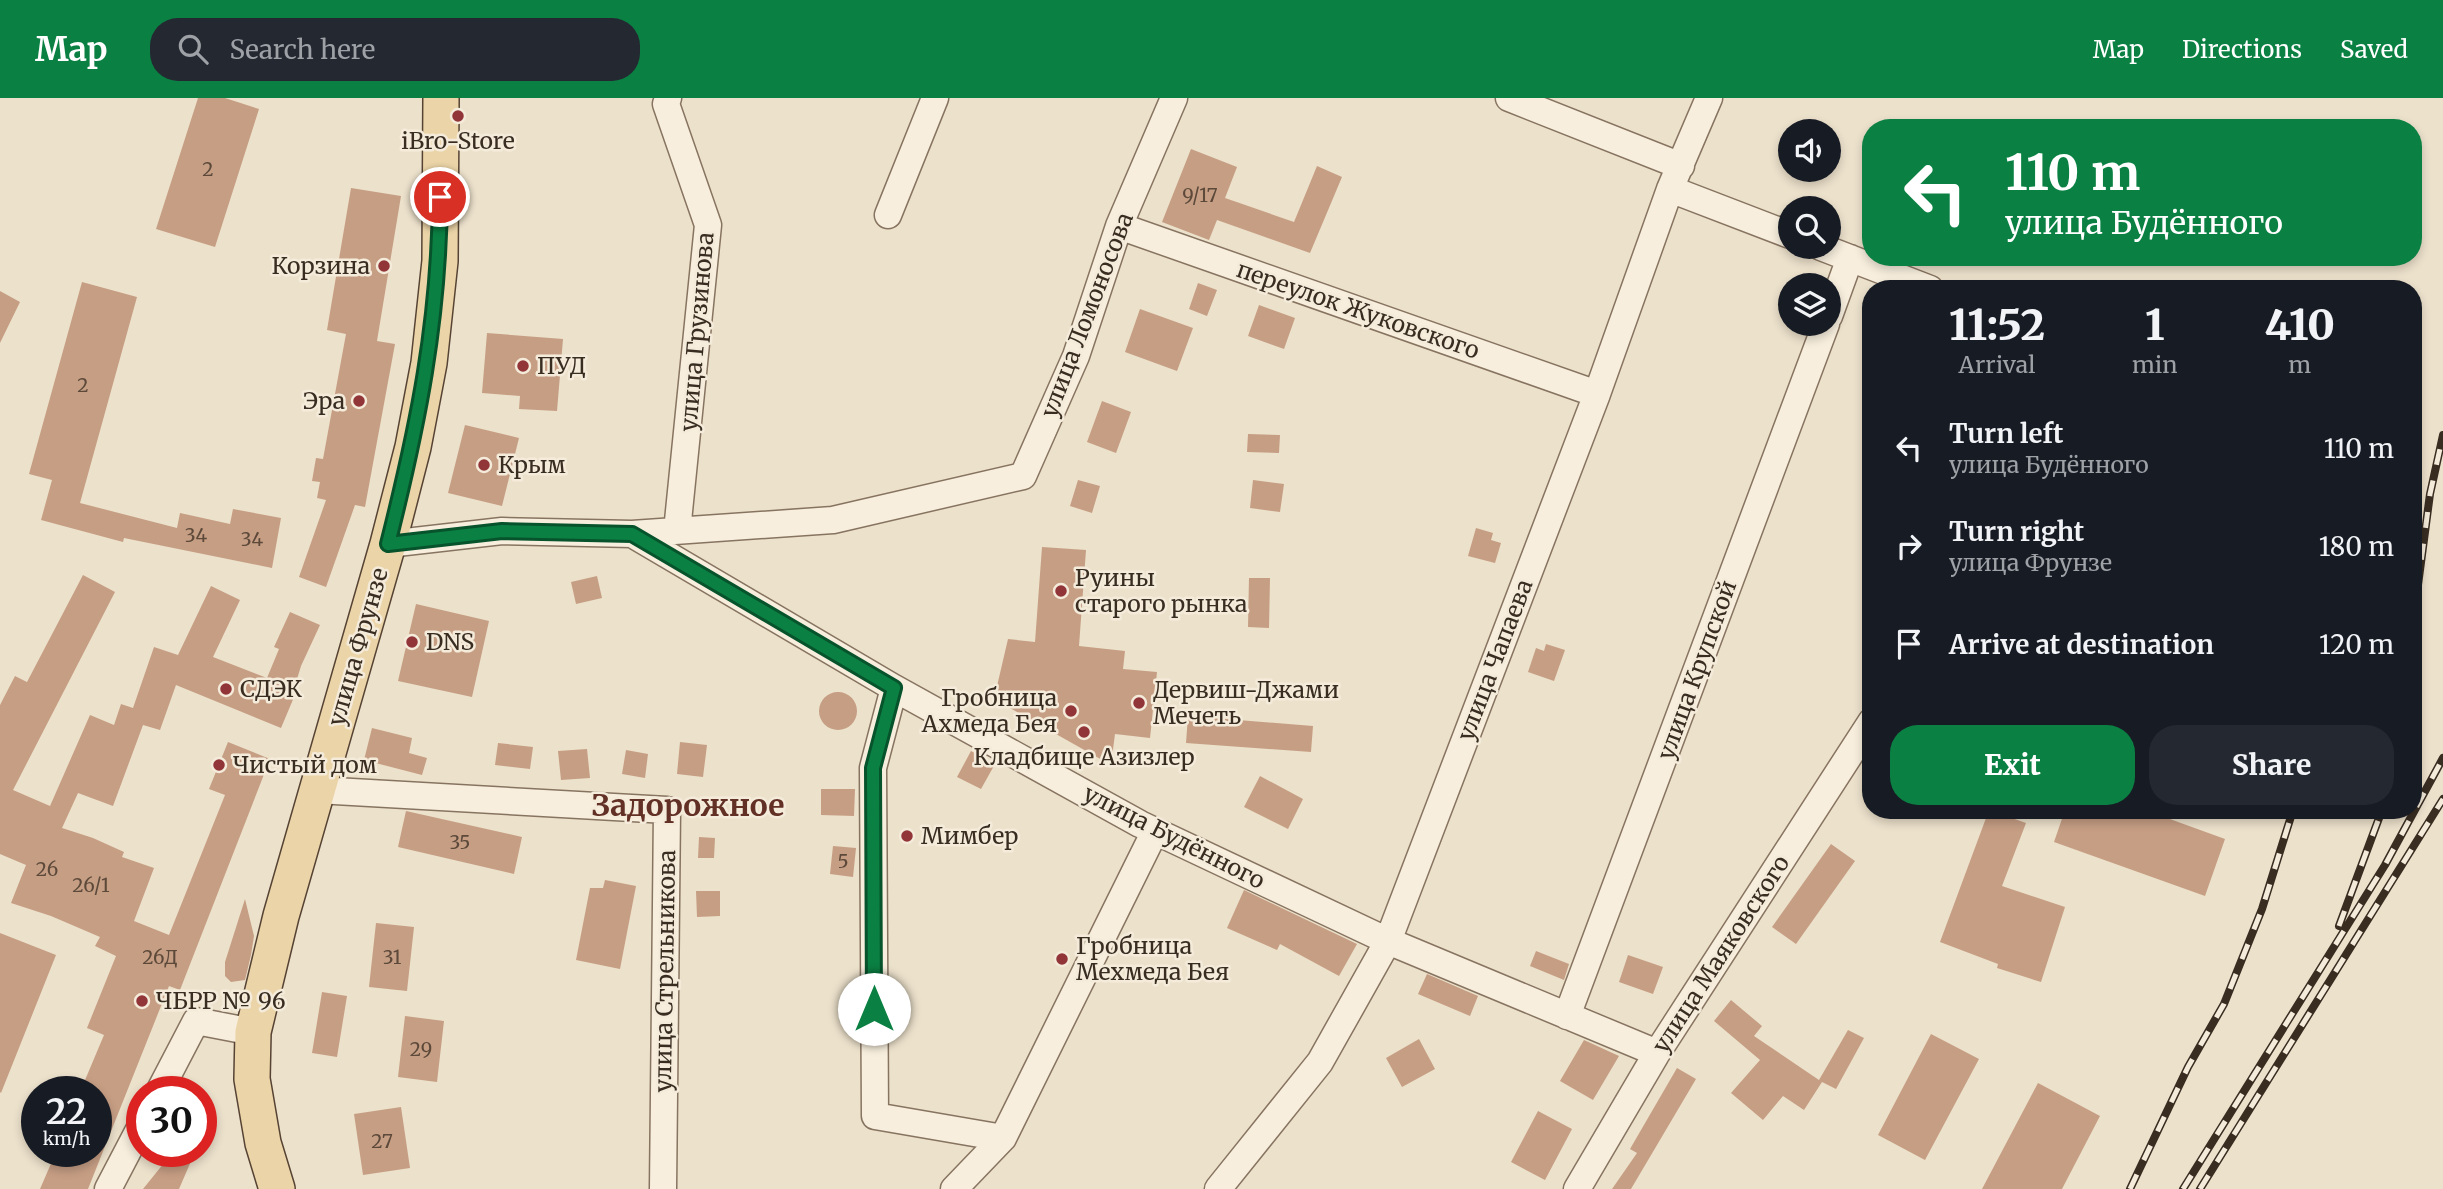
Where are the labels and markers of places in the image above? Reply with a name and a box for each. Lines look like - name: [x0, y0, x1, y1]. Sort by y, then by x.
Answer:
- marker: iBro-Store: [450, 108, 466, 124]
- place label: iBro-Store: [401, 126, 515, 155]
- pin: [410, 167, 470, 227]
- place label: Корзина: [271, 251, 370, 280]
- marker: Корзина: [376, 258, 392, 274]
- place label: ПУД: [537, 351, 586, 380]
- marker: ПУД: [515, 358, 531, 374]
- place label: Эра: [303, 386, 345, 415]
- marker: Эра: [351, 393, 367, 409]
- place label: Крым: [498, 450, 566, 479]
- marker: Крым: [476, 457, 492, 473]
- place label: Руины старого рынка: [1075, 563, 1247, 618]
- marker: Руины старого рынка: [1053, 583, 1069, 599]
- place label: DNS: [426, 627, 474, 656]
- marker: DNS: [404, 634, 420, 650]
- place label: СДЭК: [240, 674, 303, 703]
- place label: Дервиш-Джами Мечеть: [1153, 675, 1339, 730]
- marker: СДЭК: [218, 681, 234, 697]
- place label: Гробница Ахмеда Бея: [921, 683, 1057, 738]
- marker: Дервиш-Джами Мечеть: [1131, 695, 1147, 711]
- marker: Гробница Ахмеда Бея: [1063, 703, 1079, 719]
- marker: Кладбище Азизлер: [1076, 724, 1092, 740]
- place label: Кладбище Азизлер: [974, 742, 1194, 771]
- place label: Чистый дом: [233, 750, 377, 779]
- marker: Чистый дом: [211, 757, 227, 773]
- place label: Мимбер: [921, 821, 1018, 850]
- marker: Мимбер: [899, 828, 915, 844]
- place label: Гробница Мехмеда Бея: [1076, 931, 1229, 986]
- marker: Гробница Мехмеда Бея: [1054, 951, 1070, 967]
- place label: ЧБРР № 96: [156, 986, 286, 1015]
- marker: ЧБРР № 96: [134, 993, 150, 1009]

